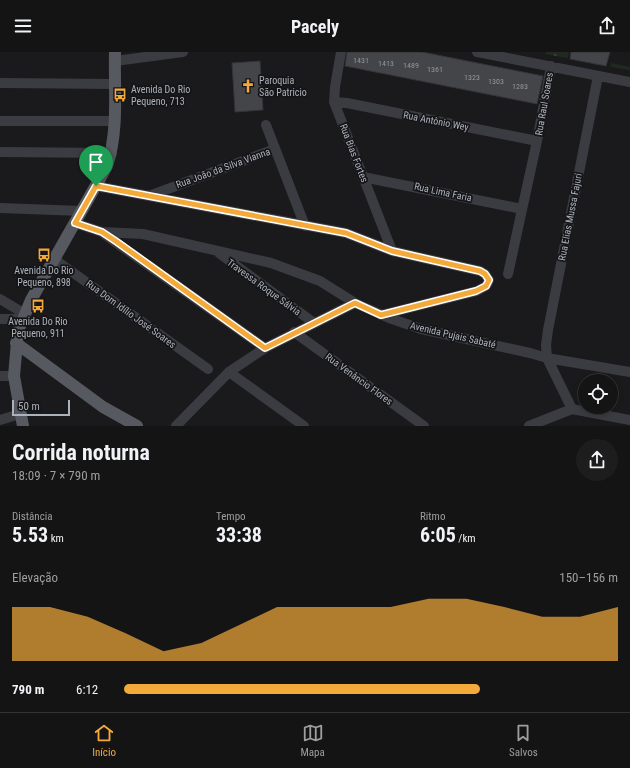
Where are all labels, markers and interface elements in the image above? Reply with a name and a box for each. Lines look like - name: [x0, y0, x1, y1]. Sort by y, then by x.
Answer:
- icon: menu: [12, 15, 34, 37]
- icon: share: [596, 15, 618, 37]
- text: Pacely: [291, 16, 339, 37]
- house number: 1431: [353, 56, 369, 65]
- house number: 1413: [378, 59, 394, 68]
- house number: 1489: [403, 61, 419, 70]
- house number: 1361: [427, 65, 443, 74]
- street label: Rua Raul Soares: [533, 71, 555, 136]
- house number: 1323: [464, 73, 480, 82]
- place label: Paroquia São Patricio: [259, 75, 307, 98]
- house number: 1303: [488, 77, 504, 86]
- church icon: Paroquia São Patricio: [240, 78, 256, 94]
- house number: 1283: [512, 82, 528, 91]
- place label: Avenida Do Rio Pequeno, 713: [131, 84, 190, 107]
- bus stop icon: Avenida Do Rio Pequeno, 713: [112, 87, 128, 103]
- street label: Rua Antônio Wey: [402, 109, 470, 133]
- street label: Rua Bias Fortes: [338, 122, 370, 184]
- pin: [79, 145, 113, 186]
- street label: Rua João da Silva Vianna: [174, 146, 272, 190]
- icon: arrive: [85, 151, 107, 173]
- street label: Rua Elias Mussa Fajuri: [556, 172, 584, 262]
- street label: Rua Lima Faria: [413, 181, 473, 203]
- bus stop icon: Avenida Do Rio Pequeno, 898: [36, 247, 52, 263]
- street label: Travessa Roque Sálvia: [225, 257, 303, 318]
- place label: Avenida Do Rio Pequeno, 898: [14, 265, 74, 288]
- street label: Rua Dom Idílio José Soares: [84, 278, 178, 350]
- bus stop icon: Avenida Do Rio Pequeno, 911: [30, 298, 46, 314]
- place label: Avenida Do Rio Pequeno, 911: [8, 316, 68, 339]
- street label: Avenida Pujais Sabaté: [409, 320, 497, 350]
- street label: Rua Venâncio Flores: [323, 351, 395, 407]
- map controls: [578, 374, 618, 414]
- button: locate: [578, 374, 618, 414]
- scale bar: [12, 398, 70, 417]
- text: 50 m: [18, 400, 40, 413]
- button: share: [576, 439, 618, 481]
- text: Corrida noturna: [12, 440, 150, 465]
- text: 18:09 · 7 × 790 m: [12, 468, 100, 483]
- text: Distância: [12, 510, 53, 523]
- text: Tempo: [216, 510, 246, 523]
- text: Ritmo: [420, 510, 445, 523]
- text: 5.53: [12, 523, 48, 547]
- text: 33:38: [216, 523, 262, 547]
- text: 6:05: [420, 523, 456, 547]
- text: km: [48, 532, 64, 545]
- text: /km: [456, 532, 476, 545]
- text: Elevação: [12, 570, 58, 585]
- text: 150–156 m: [559, 570, 618, 585]
- text: 790 m: [12, 682, 44, 697]
- text: 6:12: [76, 682, 98, 697]
- tab: Início: [92, 722, 116, 759]
- tab: Mapa: [300, 722, 325, 759]
- tab: Salvos: [509, 722, 538, 759]

